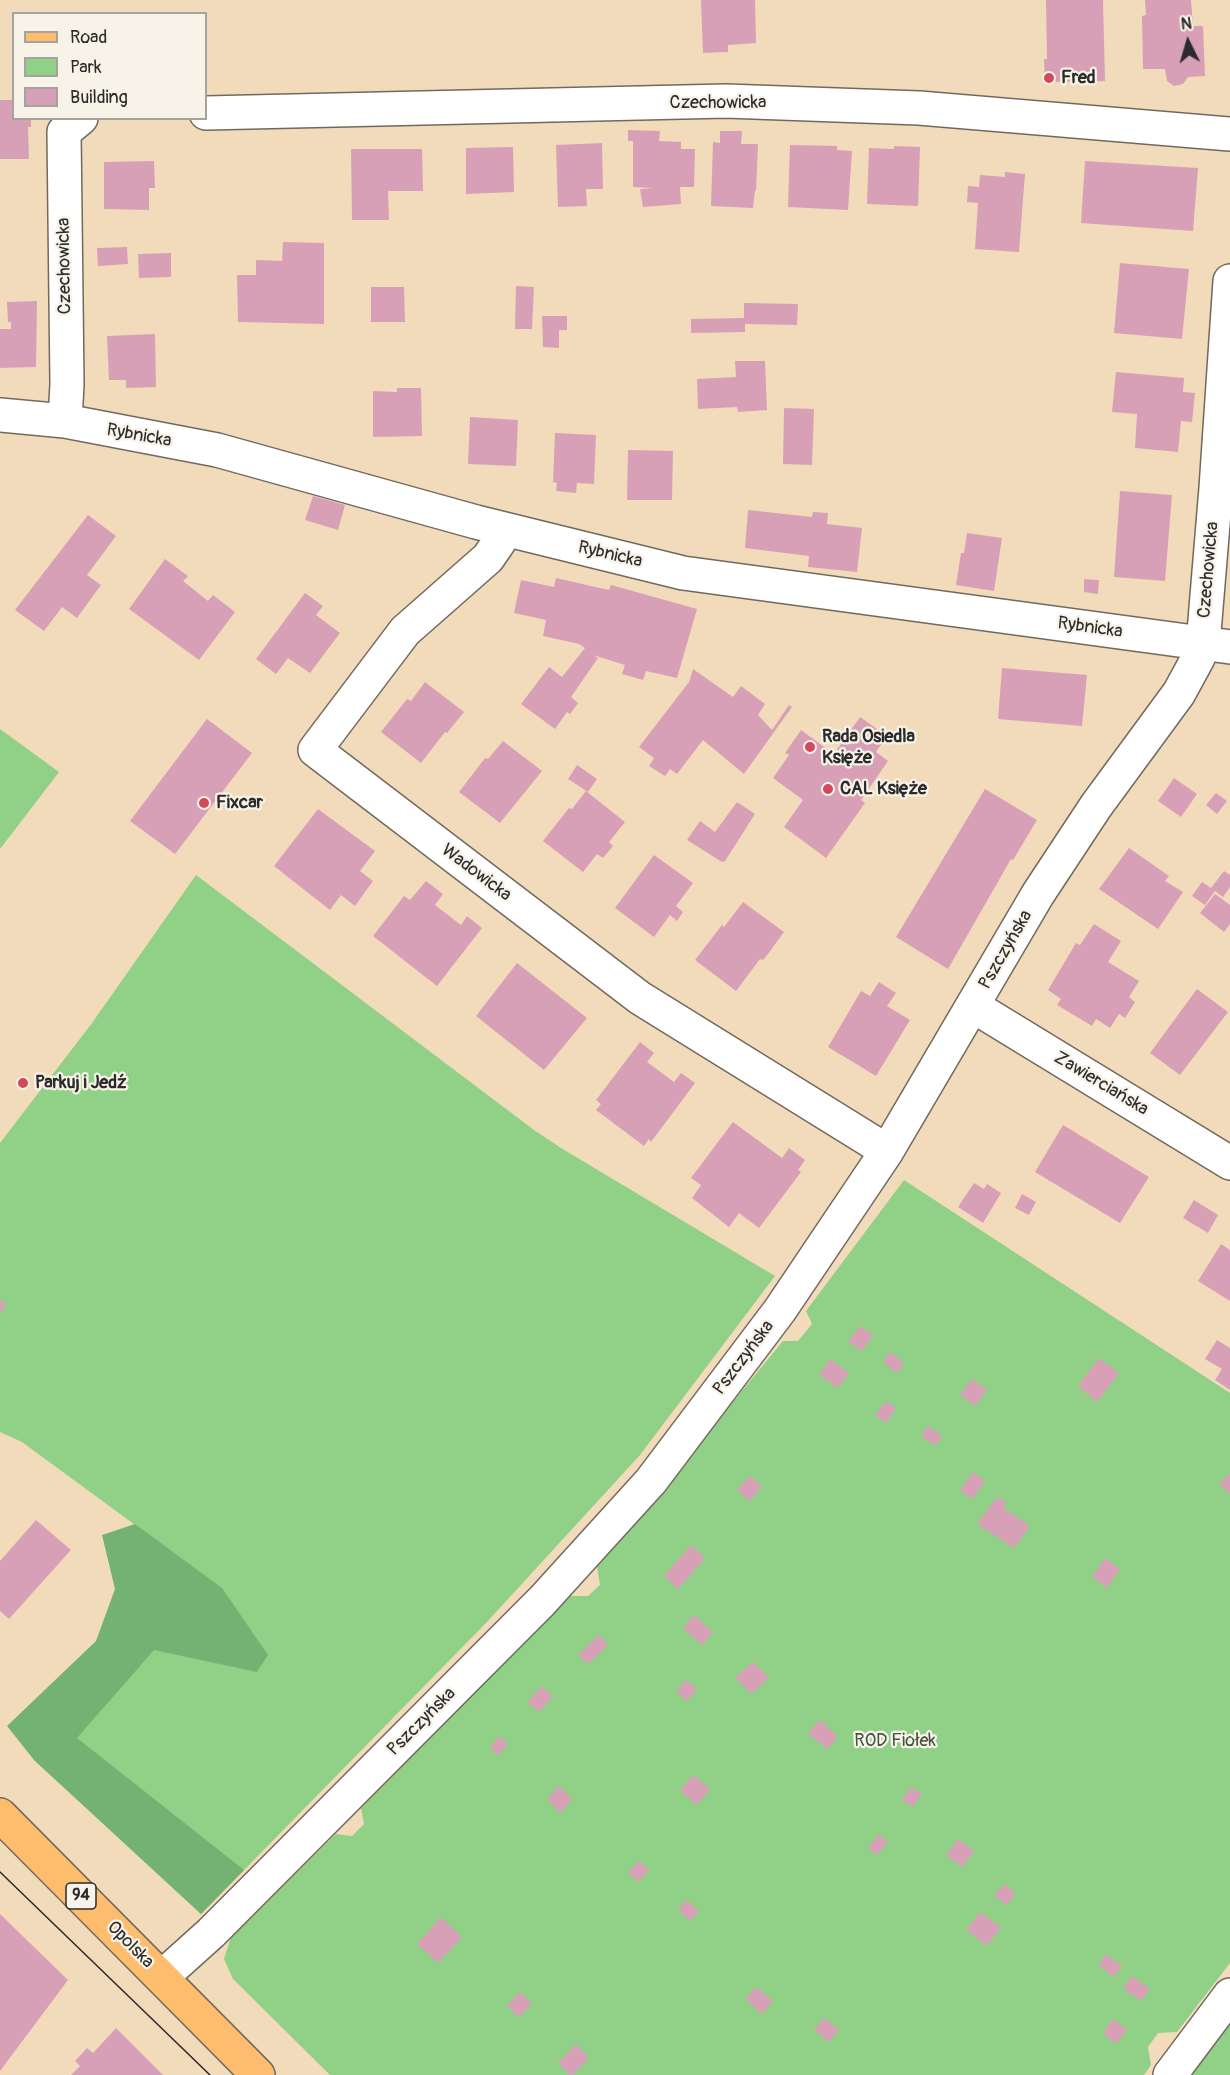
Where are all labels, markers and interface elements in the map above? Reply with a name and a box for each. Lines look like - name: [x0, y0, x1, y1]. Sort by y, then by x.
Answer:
- legend: [12, 12, 207, 120]
- north arrow: [1158, 12, 1218, 72]
- text: N: [1180, 14, 1193, 35]
- text: Road: [70, 26, 107, 49]
- text: Park: [70, 56, 102, 79]
- place label: Fred: [1061, 67, 1096, 89]
- marker: Fred: [1042, 71, 1056, 85]
- text: Building: [70, 86, 128, 109]
- street label: Czechowicka: [670, 92, 766, 114]
- street label: Czechowicka: [53, 217, 77, 315]
- street label: Rybnicka: [105, 420, 173, 452]
- street label: Czechowicka: [1194, 521, 1224, 619]
- street label: Rybnicka: [576, 537, 644, 573]
- street label: Rybnicka: [1056, 613, 1124, 643]
- place label: Rada Osiedla Księże: [822, 726, 915, 768]
- marker: Rada Osiedla Księże: [803, 740, 817, 754]
- place label: CAL Księże: [840, 778, 927, 800]
- marker: CAL Księże: [821, 782, 835, 796]
- place label: Fixcar: [216, 792, 263, 814]
- marker: Fixcar: [197, 796, 211, 810]
- street label: Wadowicka: [437, 840, 515, 906]
- street label: Pszczyńska: [975, 907, 1037, 993]
- street label: Zawierciańska: [1050, 1047, 1152, 1121]
- place label: Parkuj i Jedź: [35, 1072, 126, 1094]
- marker: Parkuj i Jedź: [16, 1076, 30, 1090]
- street label: Pszczyńska: [709, 1316, 779, 1400]
- street label: Pszczyńska: [383, 1683, 461, 1761]
- park label: ROD Fiołek: [854, 1730, 936, 1752]
- road number: 94: [66, 1883, 96, 1909]
- street label: Opolska: [102, 1917, 158, 1973]

